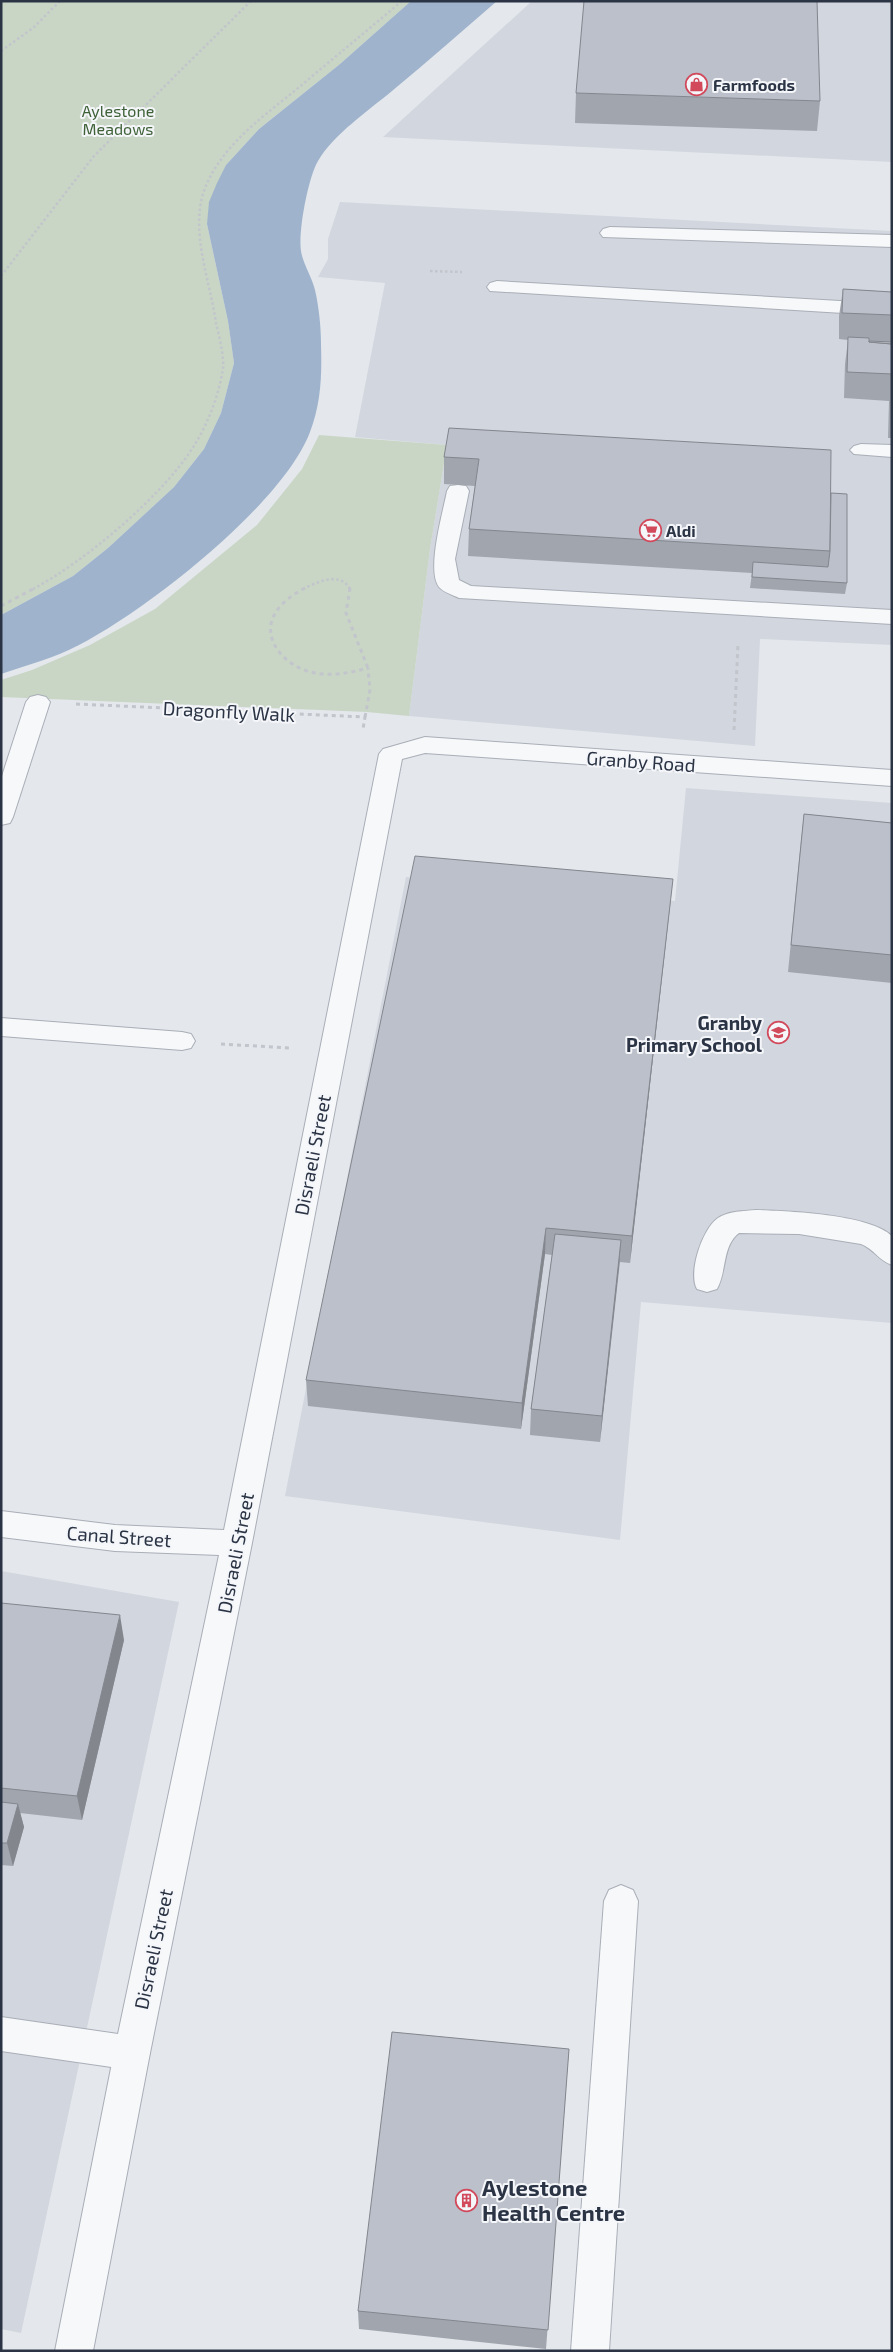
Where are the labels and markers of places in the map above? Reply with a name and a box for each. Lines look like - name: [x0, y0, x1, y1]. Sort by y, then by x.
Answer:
- shop icon: Farmfoods: [685, 72, 709, 96]
- place label: Farmfoods: [713, 75, 795, 94]
- supermarket icon: Aldi: [638, 518, 662, 542]
- place label: Aldi: [666, 521, 696, 540]
- place label: Granby Primary School: [626, 1011, 763, 1057]
- school or university icon: Granby Primary School: [766, 1021, 790, 1045]
- place label: Aylestone Health Centre: [482, 2174, 625, 2225]
- building icon: Aylestone Health Centre: [454, 2188, 478, 2212]

